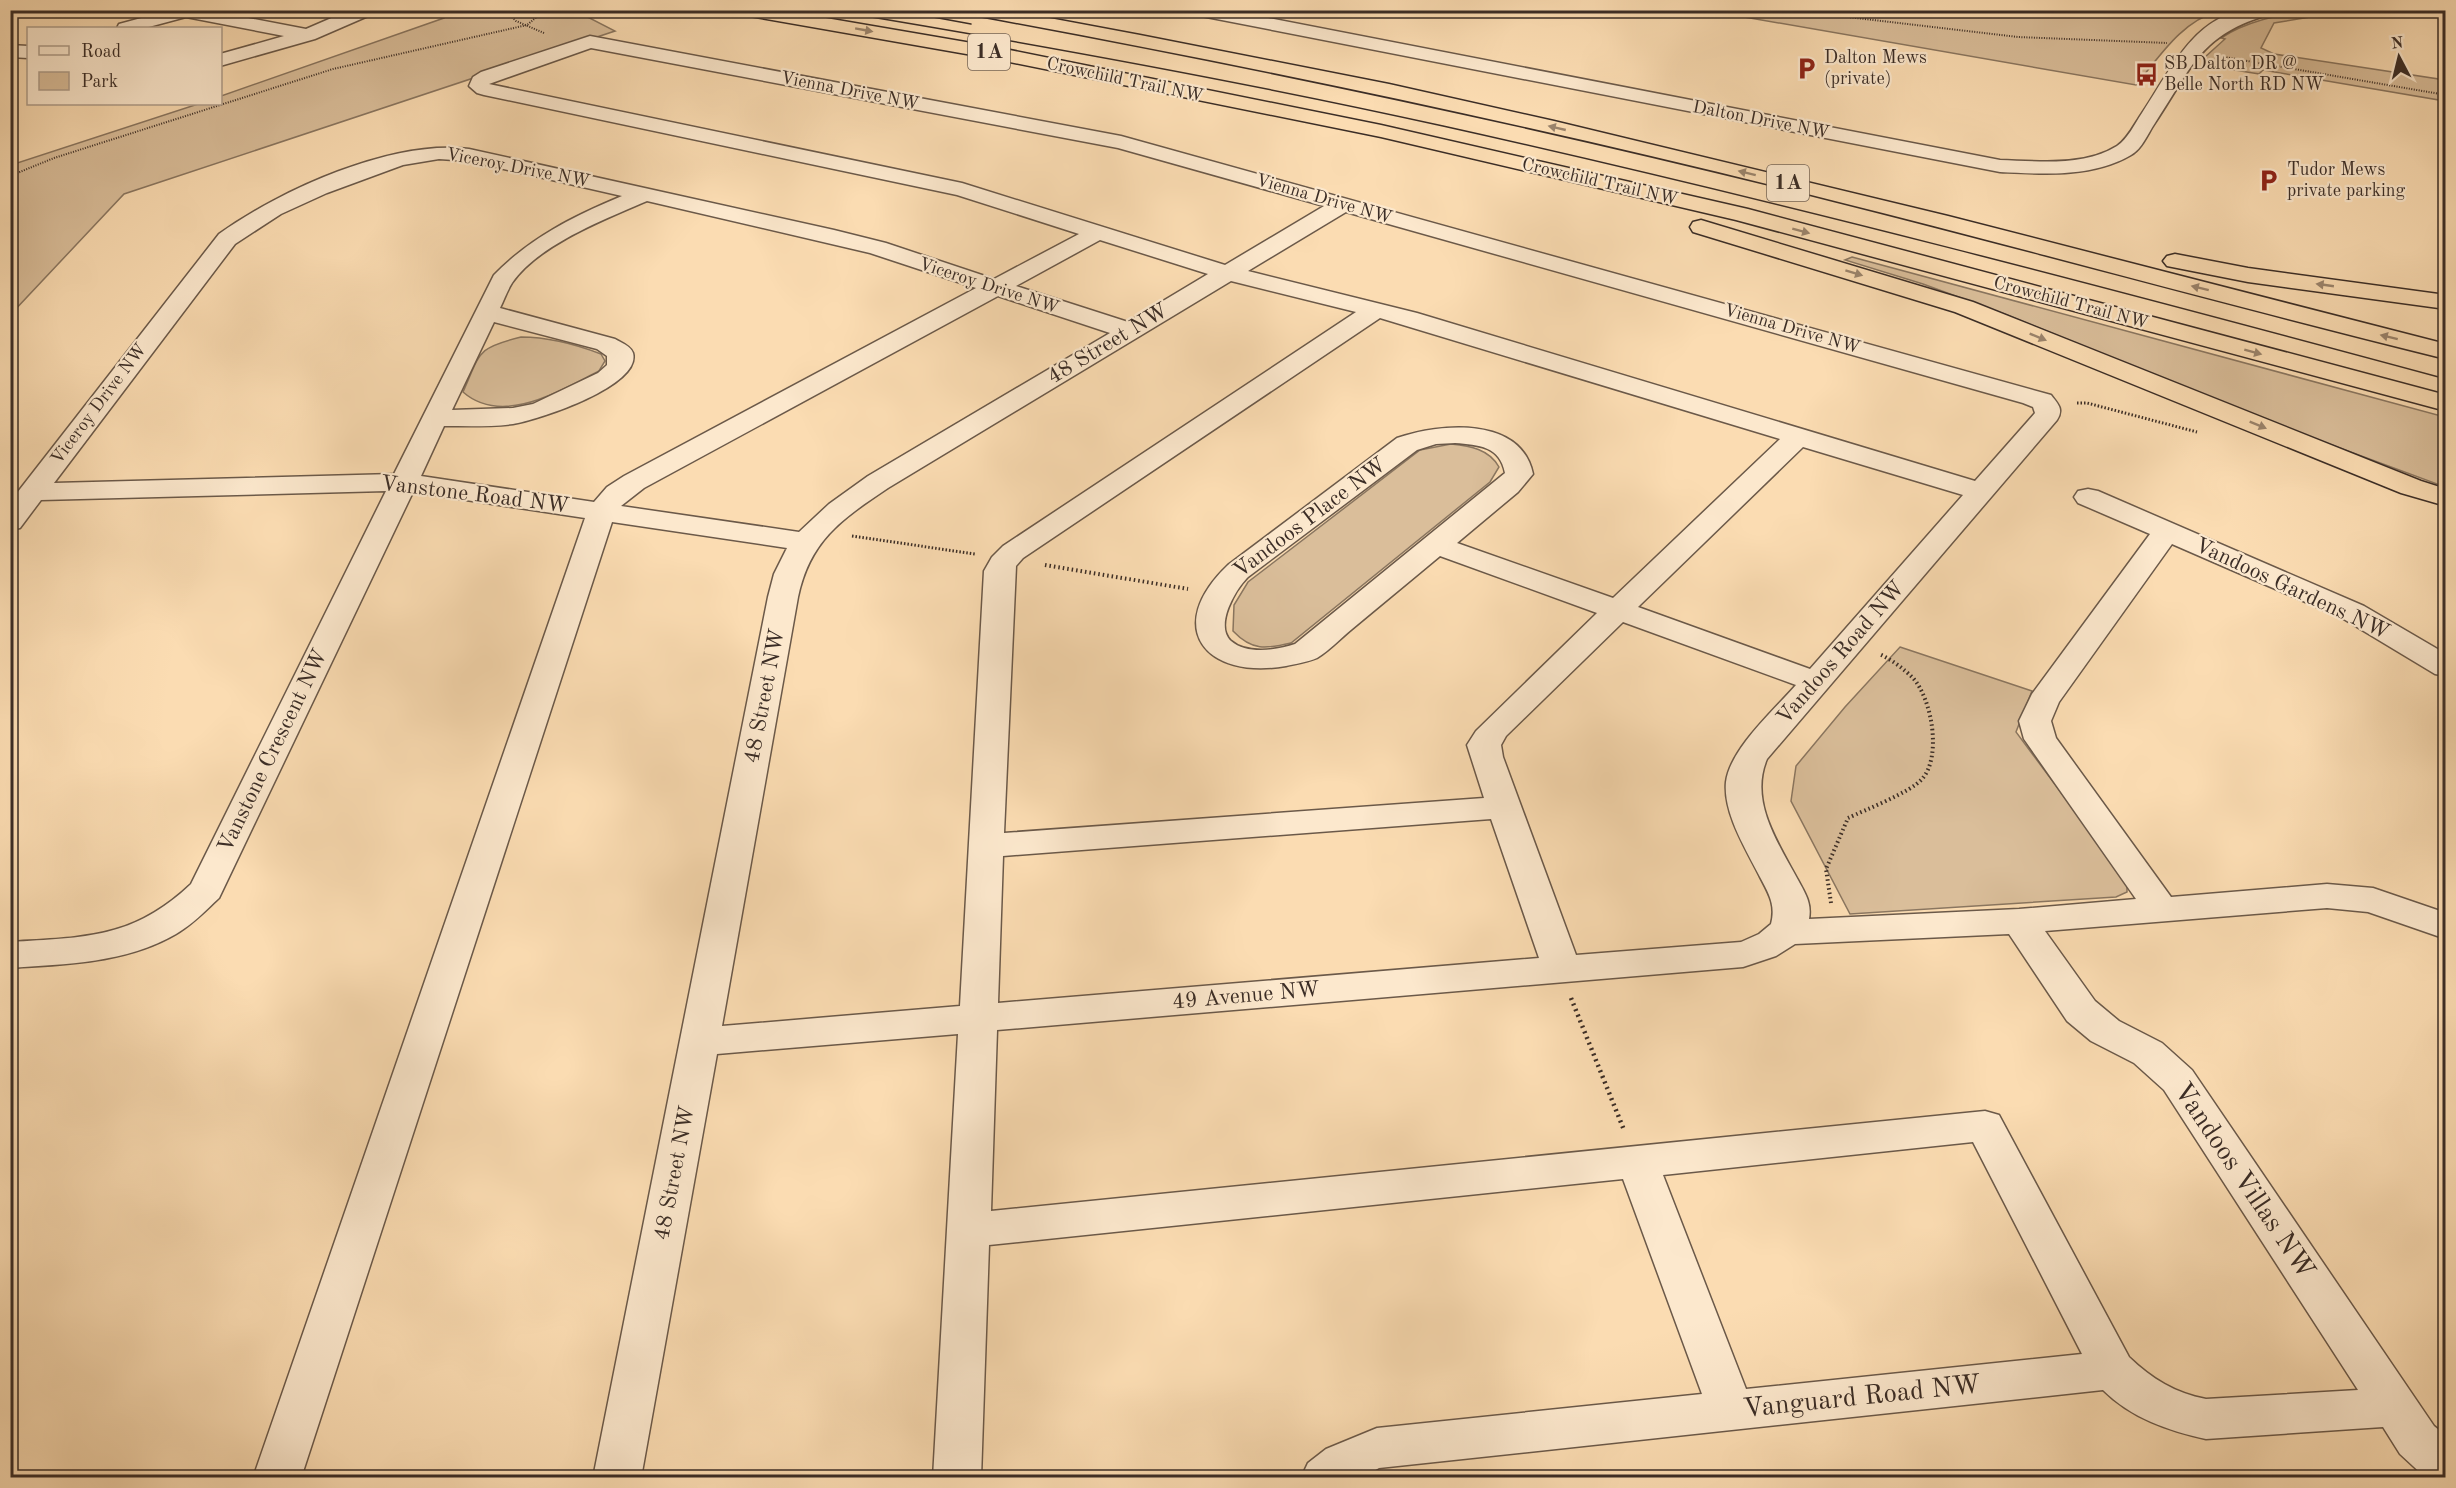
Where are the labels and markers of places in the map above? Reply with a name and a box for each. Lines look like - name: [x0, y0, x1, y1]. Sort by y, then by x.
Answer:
- place label: Dalton Mews (private): [1824, 49, 1927, 88]
- parking icon: Dalton Mews (private): [1793, 55, 1819, 81]
- place label: SB Dalton DR @ Belle North RD NW: [2164, 55, 2324, 94]
- bus stop icon: SB Dalton DR @ Belle North RD NW: [2133, 61, 2159, 87]
- place label: Tudor Mews private parking: [2287, 161, 2406, 200]
- parking icon: Tudor Mews private parking: [2256, 167, 2282, 193]

